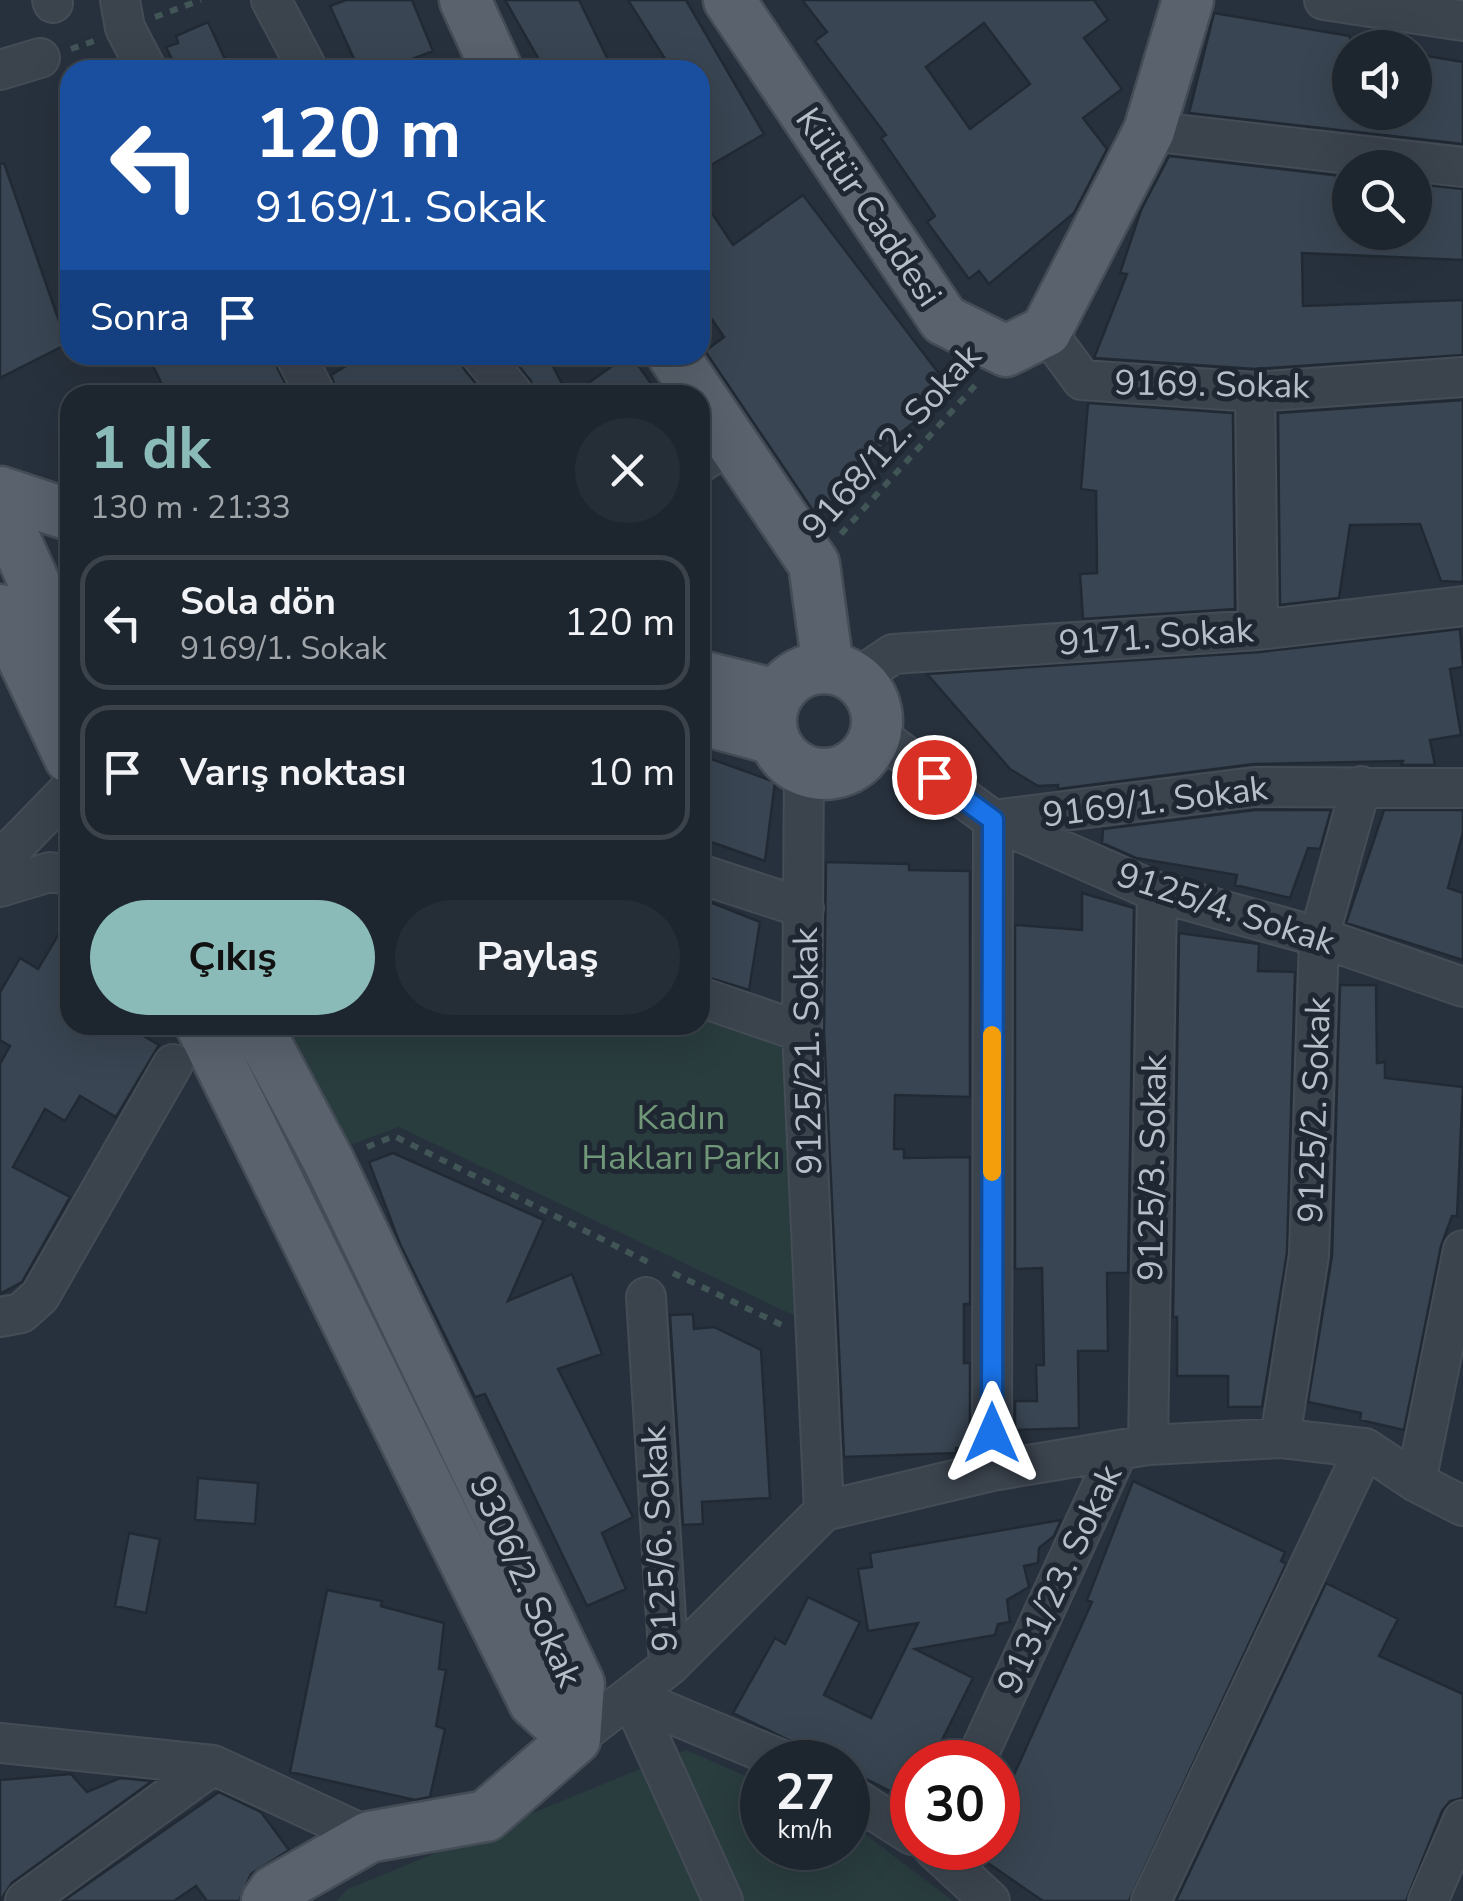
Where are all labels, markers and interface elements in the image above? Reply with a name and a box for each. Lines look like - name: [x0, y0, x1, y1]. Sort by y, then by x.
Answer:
- map controls: [1332, 30, 1432, 250]
- button: sound: [1332, 30, 1432, 130]
- text: 120 m: [255, 86, 461, 182]
- street label: Kültür Caddesi: [785, 99, 953, 316]
- icon: left: [90, 100, 220, 230]
- button: search: [1332, 150, 1432, 250]
- text: 9169/1. Sokak: [255, 177, 546, 238]
- icon: arrive: [210, 290, 265, 345]
- text: Sonra: [90, 292, 190, 343]
- street label: 9168/12. Sokak: [791, 333, 992, 549]
- street label: 9169. Sokak: [1114, 359, 1311, 410]
- text: 1 dk: [90, 407, 210, 489]
- button: close: [575, 418, 680, 523]
- text: 130 m · 21:33: [90, 486, 291, 529]
- text: Sola dön: [180, 576, 336, 627]
- icon: left: [95, 595, 150, 650]
- text: 120 m: [564, 597, 675, 648]
- street label: 9171. Sokak: [1057, 606, 1256, 667]
- text: 9169/1. Sokak: [180, 627, 387, 670]
- pin: [892, 735, 977, 820]
- icon: arrive: [95, 745, 150, 800]
- text: Varış noktası: [180, 747, 407, 798]
- text: 10 m: [587, 747, 675, 798]
- icon: arrive: [907, 750, 962, 805]
- street label: 9169/1. Sokak: [1040, 764, 1271, 839]
- street label: 9125/4. Sokak: [1111, 851, 1341, 966]
- button: Çıkış: [90, 900, 375, 1015]
- button: Paylaş: [395, 900, 680, 1015]
- street label: 9125/21. Sokak: [782, 926, 833, 1175]
- street label: 9125/2. Sokak: [1287, 996, 1342, 1224]
- street label: 9125/3. Sokak: [1127, 1054, 1178, 1282]
- park label: Kadın Hakları Parkı: [581, 1094, 781, 1181]
- position arrow: [940, 1381, 1044, 1485]
- street label: 9125/6. Sokak: [630, 1424, 689, 1653]
- street label: 9131/23. Sokak: [986, 1457, 1133, 1701]
- street label: 9306/2. Sokak: [458, 1468, 593, 1695]
- speed limit sign: 30: [890, 1740, 1020, 1870]
- text: 27: [775, 1758, 835, 1827]
- text: km/h: [777, 1813, 833, 1847]

